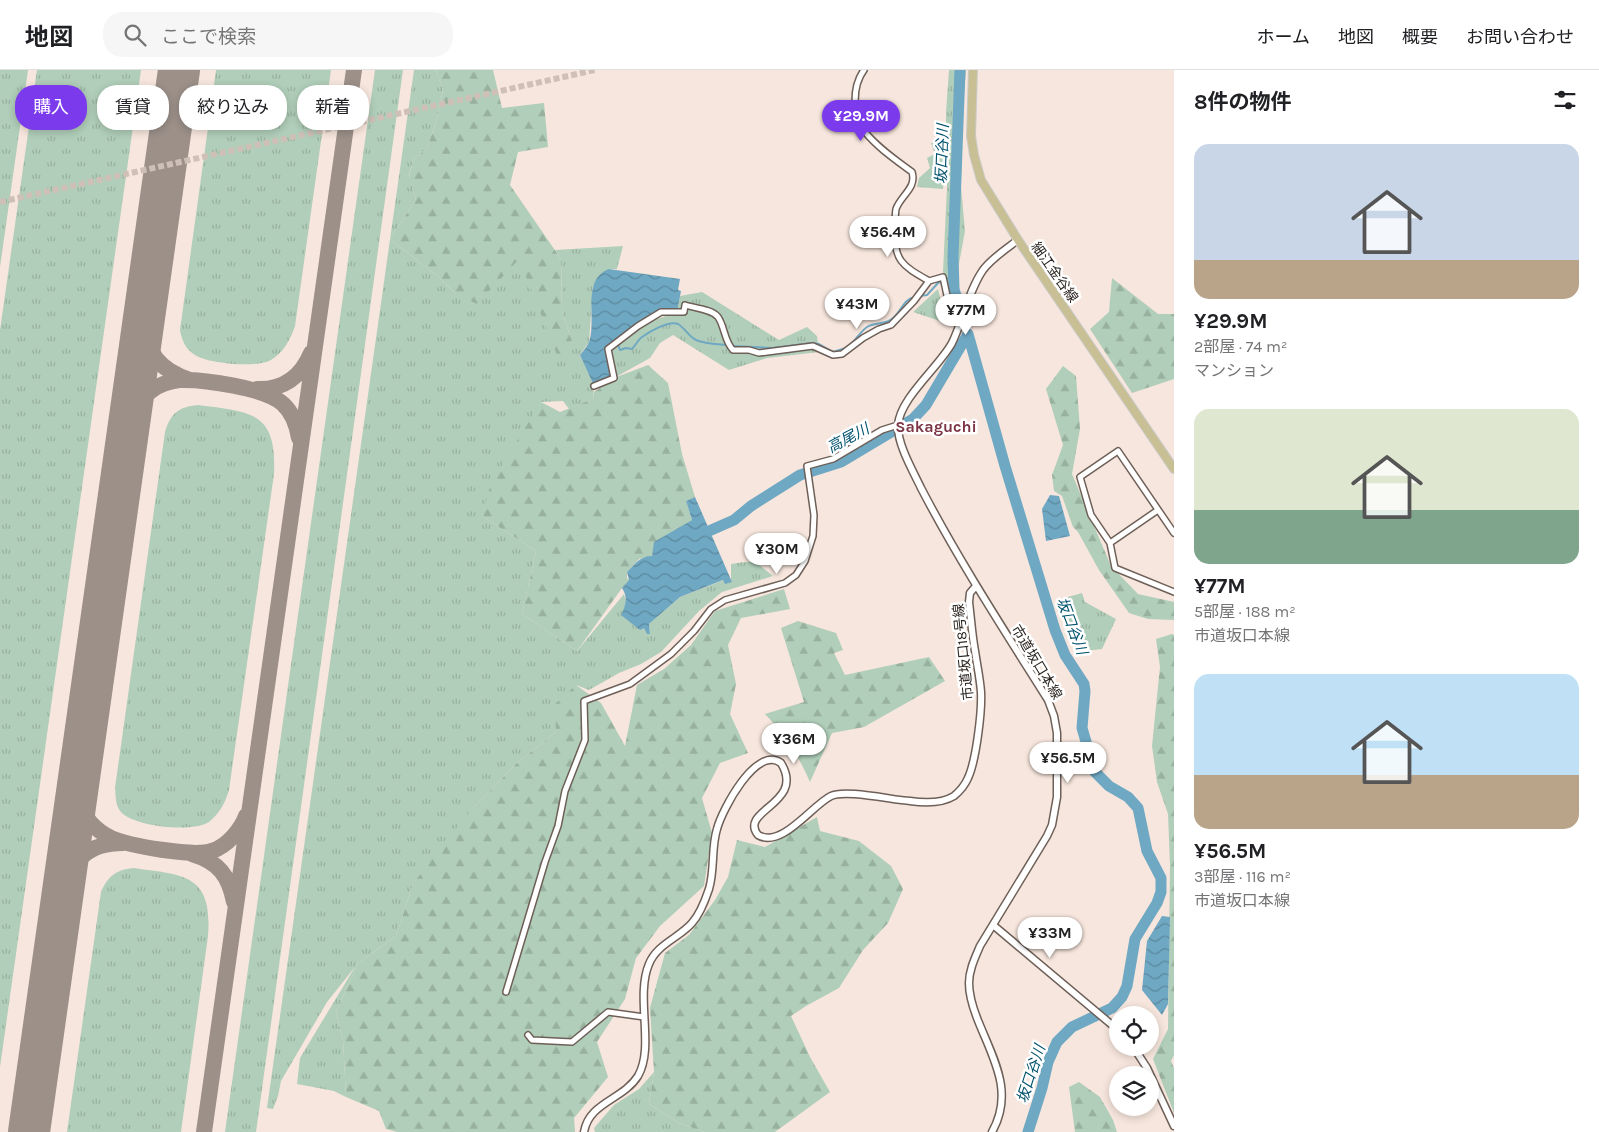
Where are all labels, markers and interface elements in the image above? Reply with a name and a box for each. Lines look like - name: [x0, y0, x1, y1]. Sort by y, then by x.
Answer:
- search box: [103, 12, 453, 57]
- icon: search: [121, 21, 149, 49]
- text: 地図: [25, 23, 73, 51]
- text: ここで検索: [161, 26, 256, 48]
- text: ホーム: [1257, 26, 1310, 48]
- text: 地図: [1338, 26, 1374, 48]
- text: 概要: [1402, 26, 1438, 48]
- text: お問い合わせ: [1466, 26, 1574, 48]
- chip: 購入: [15, 85, 87, 130]
- chip: 賃貸: [97, 85, 169, 130]
- chip: 絞り込み: [179, 85, 287, 130]
- chip: 新着: [297, 85, 369, 130]
- icon: filters: [1551, 86, 1579, 114]
- text: 8件の物件: [1194, 90, 1292, 114]
- pin: ¥29.9M: [820, 100, 902, 142]
- text: ¥29.9M: [833, 106, 889, 125]
- water label: 坂口谷川: [932, 122, 952, 184]
- icon: home: [1342, 177, 1432, 267]
- pin: ¥56.4M: [847, 216, 929, 258]
- text: ¥56.4M: [860, 222, 916, 241]
- street label: 細江金谷線: [1028, 239, 1082, 306]
- pin: ¥43M: [827, 288, 887, 330]
- text: ¥43M: [836, 294, 878, 313]
- pin: ¥77M: [936, 294, 996, 336]
- text: ¥77M: [946, 300, 986, 319]
- text: ¥29.9M: [1194, 309, 1268, 333]
- text: 2部屋 · 74 m²: [1194, 337, 1287, 356]
- text: マンション: [1194, 361, 1274, 380]
- district label: Sakaguchi: [895, 417, 977, 436]
- water label: 高尾川: [824, 419, 874, 457]
- icon: home: [1342, 442, 1432, 532]
- pin: ¥30M: [747, 532, 807, 575]
- text: ¥30M: [755, 539, 799, 558]
- text: ¥77M: [1194, 574, 1246, 598]
- water label: 坂口谷川: [1053, 595, 1092, 659]
- text: 5部屋 · 188 m²: [1194, 602, 1296, 621]
- street label: 市道坂口18号線: [950, 603, 977, 701]
- street label: 市道坂口本線: [1008, 622, 1065, 703]
- text: 市道坂口本線: [1194, 626, 1290, 645]
- icon: home: [1342, 707, 1432, 797]
- pin: ¥36M: [764, 722, 824, 765]
- text: ¥36M: [772, 729, 816, 748]
- pin: ¥56.5M: [1027, 742, 1109, 784]
- text: ¥56.5M: [1040, 748, 1096, 767]
- text: ¥56.5M: [1194, 839, 1266, 863]
- text: 3部屋 · 116 m²: [1194, 867, 1291, 886]
- text: 市道坂口本線: [1194, 891, 1290, 910]
- pin: ¥33M: [1020, 916, 1080, 959]
- text: ¥33M: [1028, 923, 1072, 942]
- map controls: [1109, 1006, 1159, 1116]
- button: locate: [1109, 1006, 1159, 1056]
- water label: 坂口谷川: [1013, 1041, 1049, 1105]
- button: layers: [1109, 1066, 1159, 1116]

